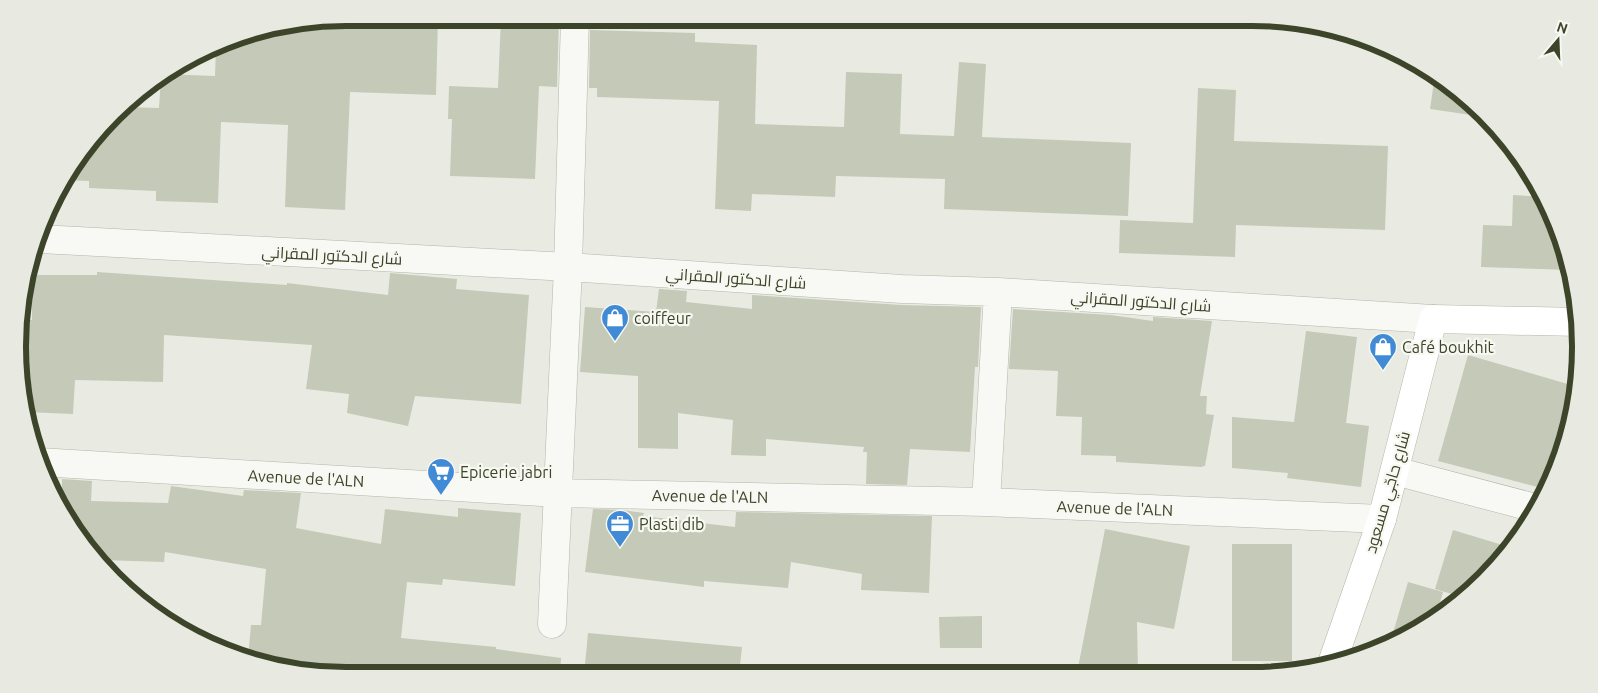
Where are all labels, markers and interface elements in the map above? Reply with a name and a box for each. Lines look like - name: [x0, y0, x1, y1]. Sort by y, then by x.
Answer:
- north arrow: [1533, 15, 1583, 65]
- text: N: [1555, 18, 1570, 37]
- street label: شارع الدكتور المقراني: [261, 242, 403, 273]
- street label: شارع الدكتور المقراني: [665, 264, 807, 297]
- street label: شارع الدكتور المقراني: [1070, 287, 1212, 320]
- shop icon: coiffeur: [600, 303, 630, 342]
- place label: coiffeur: [634, 309, 691, 327]
- shop icon: Café boukhit: [1368, 332, 1398, 371]
- place label: Café boukhit: [1402, 338, 1495, 356]
- street label: شارع حاجّي مسعود: [1361, 429, 1418, 556]
- supermarket icon: Epicerie jabri: [426, 457, 456, 496]
- place label: Epicerie jabri: [460, 463, 552, 481]
- street label: Avenue de l'ALN: [247, 466, 365, 490]
- street label: Avenue de l'ALN: [652, 486, 768, 506]
- street label: Avenue de l'ALN: [1057, 497, 1173, 519]
- office icon: Plasti dib: [605, 509, 635, 548]
- place label: Plasti dib: [639, 515, 704, 533]

